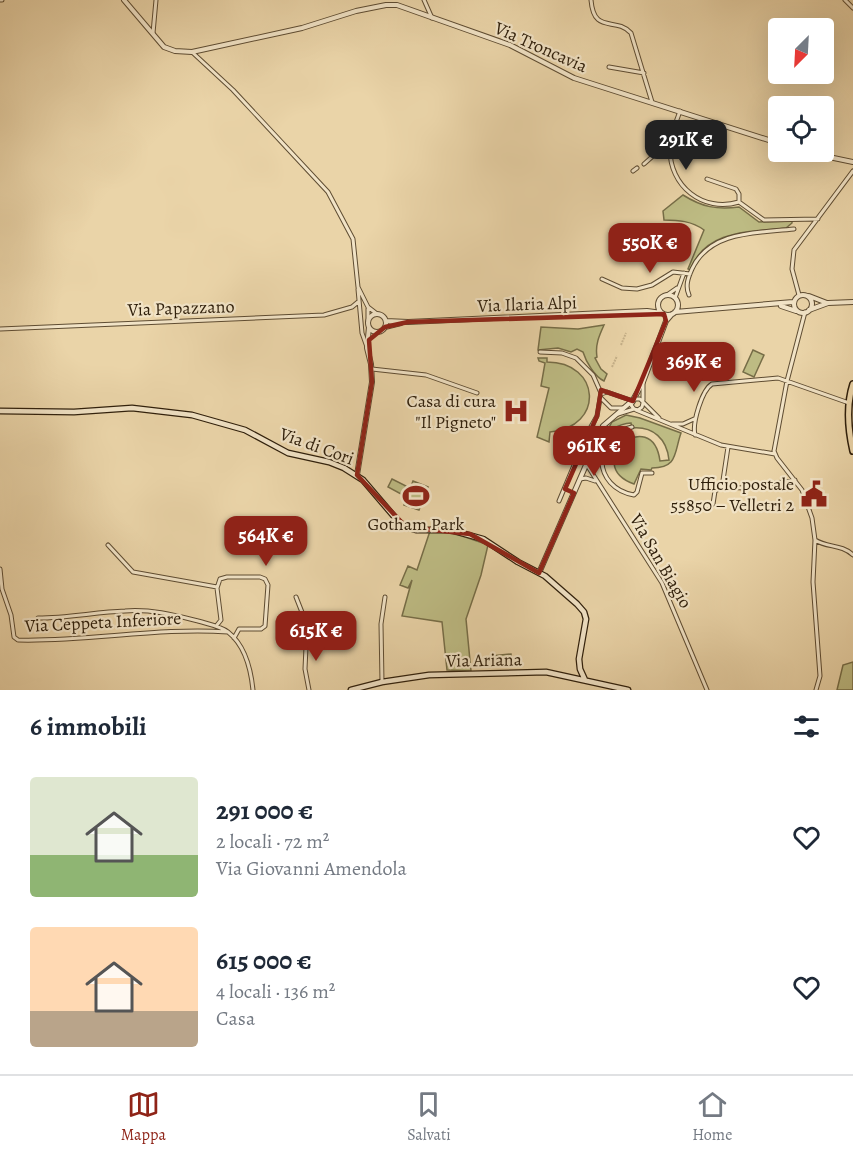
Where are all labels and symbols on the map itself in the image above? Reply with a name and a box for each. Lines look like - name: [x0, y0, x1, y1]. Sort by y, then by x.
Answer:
- street label: Via Troncavia: [490, 15, 592, 78]
- north arrow: [768, 18, 834, 84]
- pin: 291K €: [637, 120, 735, 171]
- pin: 550K €: [601, 223, 699, 274]
- street label: Via Ilaria Alpi: [476, 290, 577, 318]
- street label: Via Papazzano: [126, 294, 235, 322]
- pin: 369K €: [645, 342, 743, 393]
- place label: Casa di cura "Il Pigneto": [406, 389, 497, 434]
- hospital icon: Casa di cura "Il Pigneto": [501, 396, 531, 426]
- street label: Via di Cori: [276, 421, 357, 471]
- pin: 961K €: [545, 426, 643, 477]
- place label: Ufficio postale 55850 – Velletri 2: [671, 472, 794, 517]
- public building icon: Ufficio postale 55850 – Velletri 2: [799, 479, 829, 509]
- sports icon: Gotham Park: [401, 481, 431, 511]
- street label: Via San Biagio: [624, 509, 698, 613]
- place label: Gotham Park: [368, 512, 464, 536]
- pin: 564K €: [217, 516, 315, 567]
- street label: Via Ceppeta Inferiore: [23, 606, 182, 638]
- pin: 615K €: [267, 611, 365, 662]
- street label: Via Ariana: [445, 647, 523, 673]

